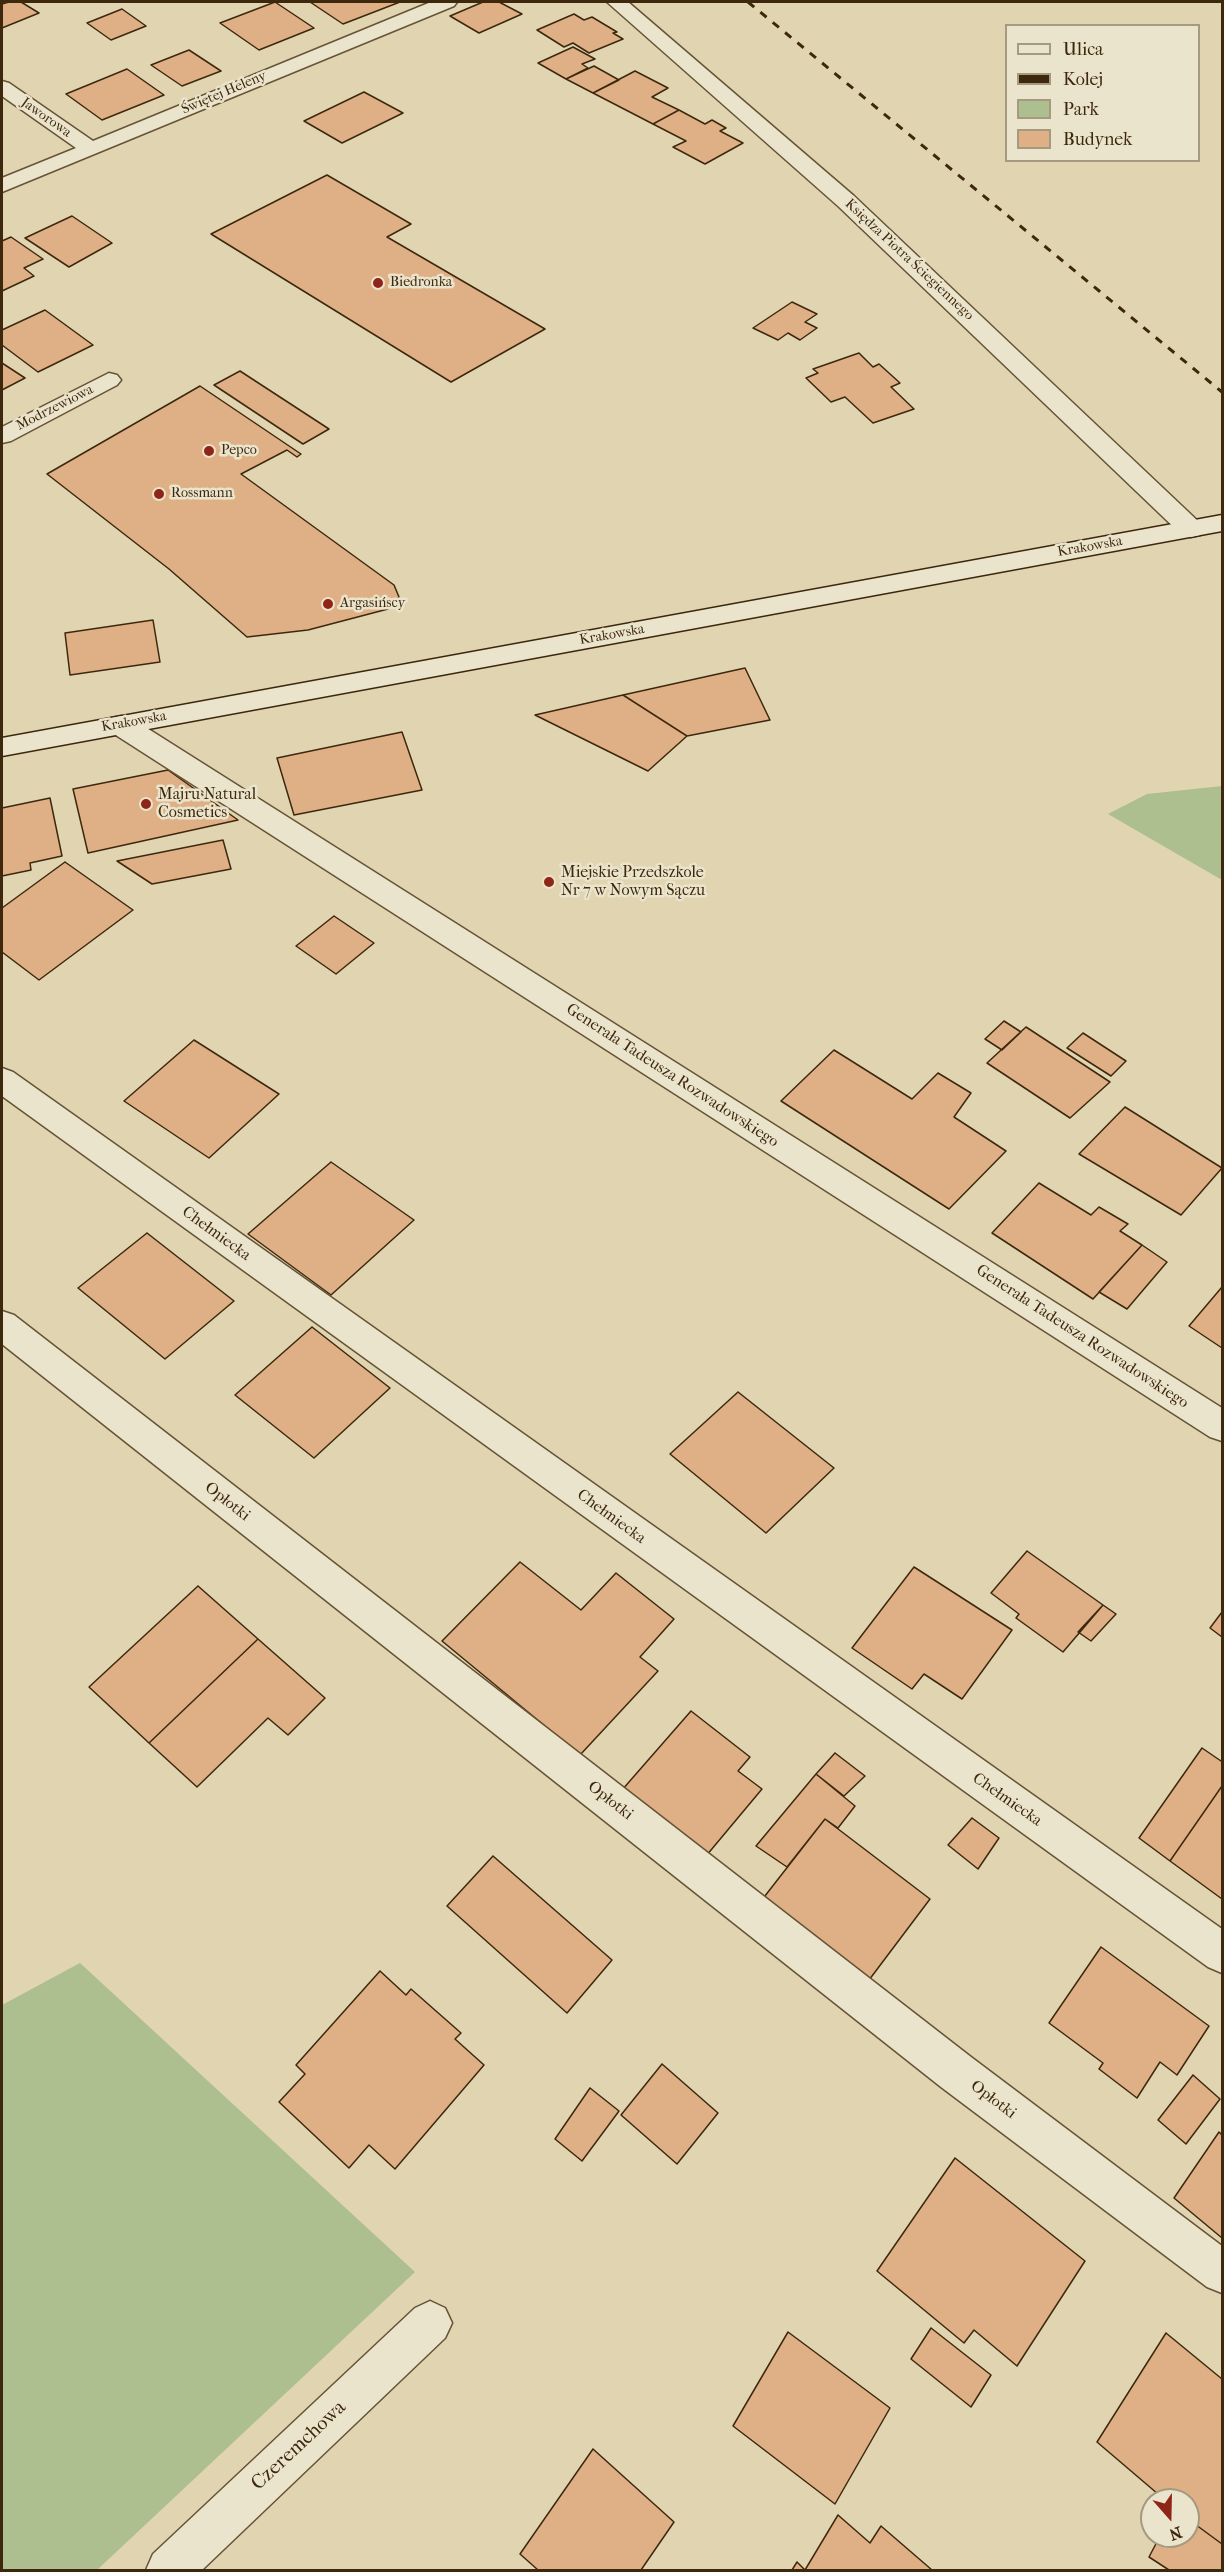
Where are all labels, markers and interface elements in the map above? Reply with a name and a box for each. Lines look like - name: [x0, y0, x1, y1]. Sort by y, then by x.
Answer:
- legend: [1005, 24, 1200, 162]
- text: Ulica: [1063, 39, 1103, 60]
- street label: Świętej Heleny: [179, 68, 269, 118]
- text: Kolej: [1063, 69, 1103, 90]
- street label: Jaworowa: [18, 95, 74, 141]
- text: Park: [1063, 99, 1099, 120]
- text: Budynek: [1063, 129, 1132, 150]
- street label: Księdza Piotra Ściegiennego: [841, 196, 977, 324]
- place label: Biedronka: [390, 275, 452, 291]
- marker: Biedronka: [371, 276, 385, 290]
- street label: Modrzewiowa: [14, 381, 96, 435]
- place label: Pepco: [221, 443, 257, 459]
- marker: Pepco: [202, 444, 216, 458]
- place label: Rossmann: [171, 486, 233, 502]
- marker: Rossmann: [152, 487, 166, 501]
- street label: Krakowska: [1056, 533, 1124, 561]
- place label: Argasińscy: [340, 596, 405, 612]
- marker: Argasińscy: [321, 597, 335, 611]
- street label: Krakowska: [578, 621, 646, 649]
- street label: Krakowska: [100, 708, 168, 736]
- place label: Majru Natural Cosmetics: [158, 785, 256, 823]
- marker: Majru Natural Cosmetics: [139, 797, 153, 811]
- place label: Miejskie Przedszkole Nr 7 w Nowym Sączu: [561, 863, 705, 901]
- marker: Miejskie Przedszkole Nr 7 w Nowym Sączu: [542, 875, 556, 889]
- street label: Generała Tadeusza Rozwadowskiego: [562, 1000, 782, 1152]
- street label: Chełmiecka: [178, 1203, 254, 1265]
- street label: Generała Tadeusza Rozwadowskiego: [972, 1261, 1192, 1413]
- street label: Opłotki: [200, 1478, 254, 1526]
- street label: Chełmiecka: [573, 1486, 649, 1548]
- street label: Chełmiecka: [969, 1769, 1045, 1831]
- street label: Opłotki: [583, 1777, 637, 1825]
- street label: Opłotki: [966, 2077, 1020, 2123]
- street label: Czeremchowa: [247, 2396, 351, 2496]
- north arrow: [1140, 2488, 1200, 2548]
- text: N: [1167, 2522, 1185, 2545]

